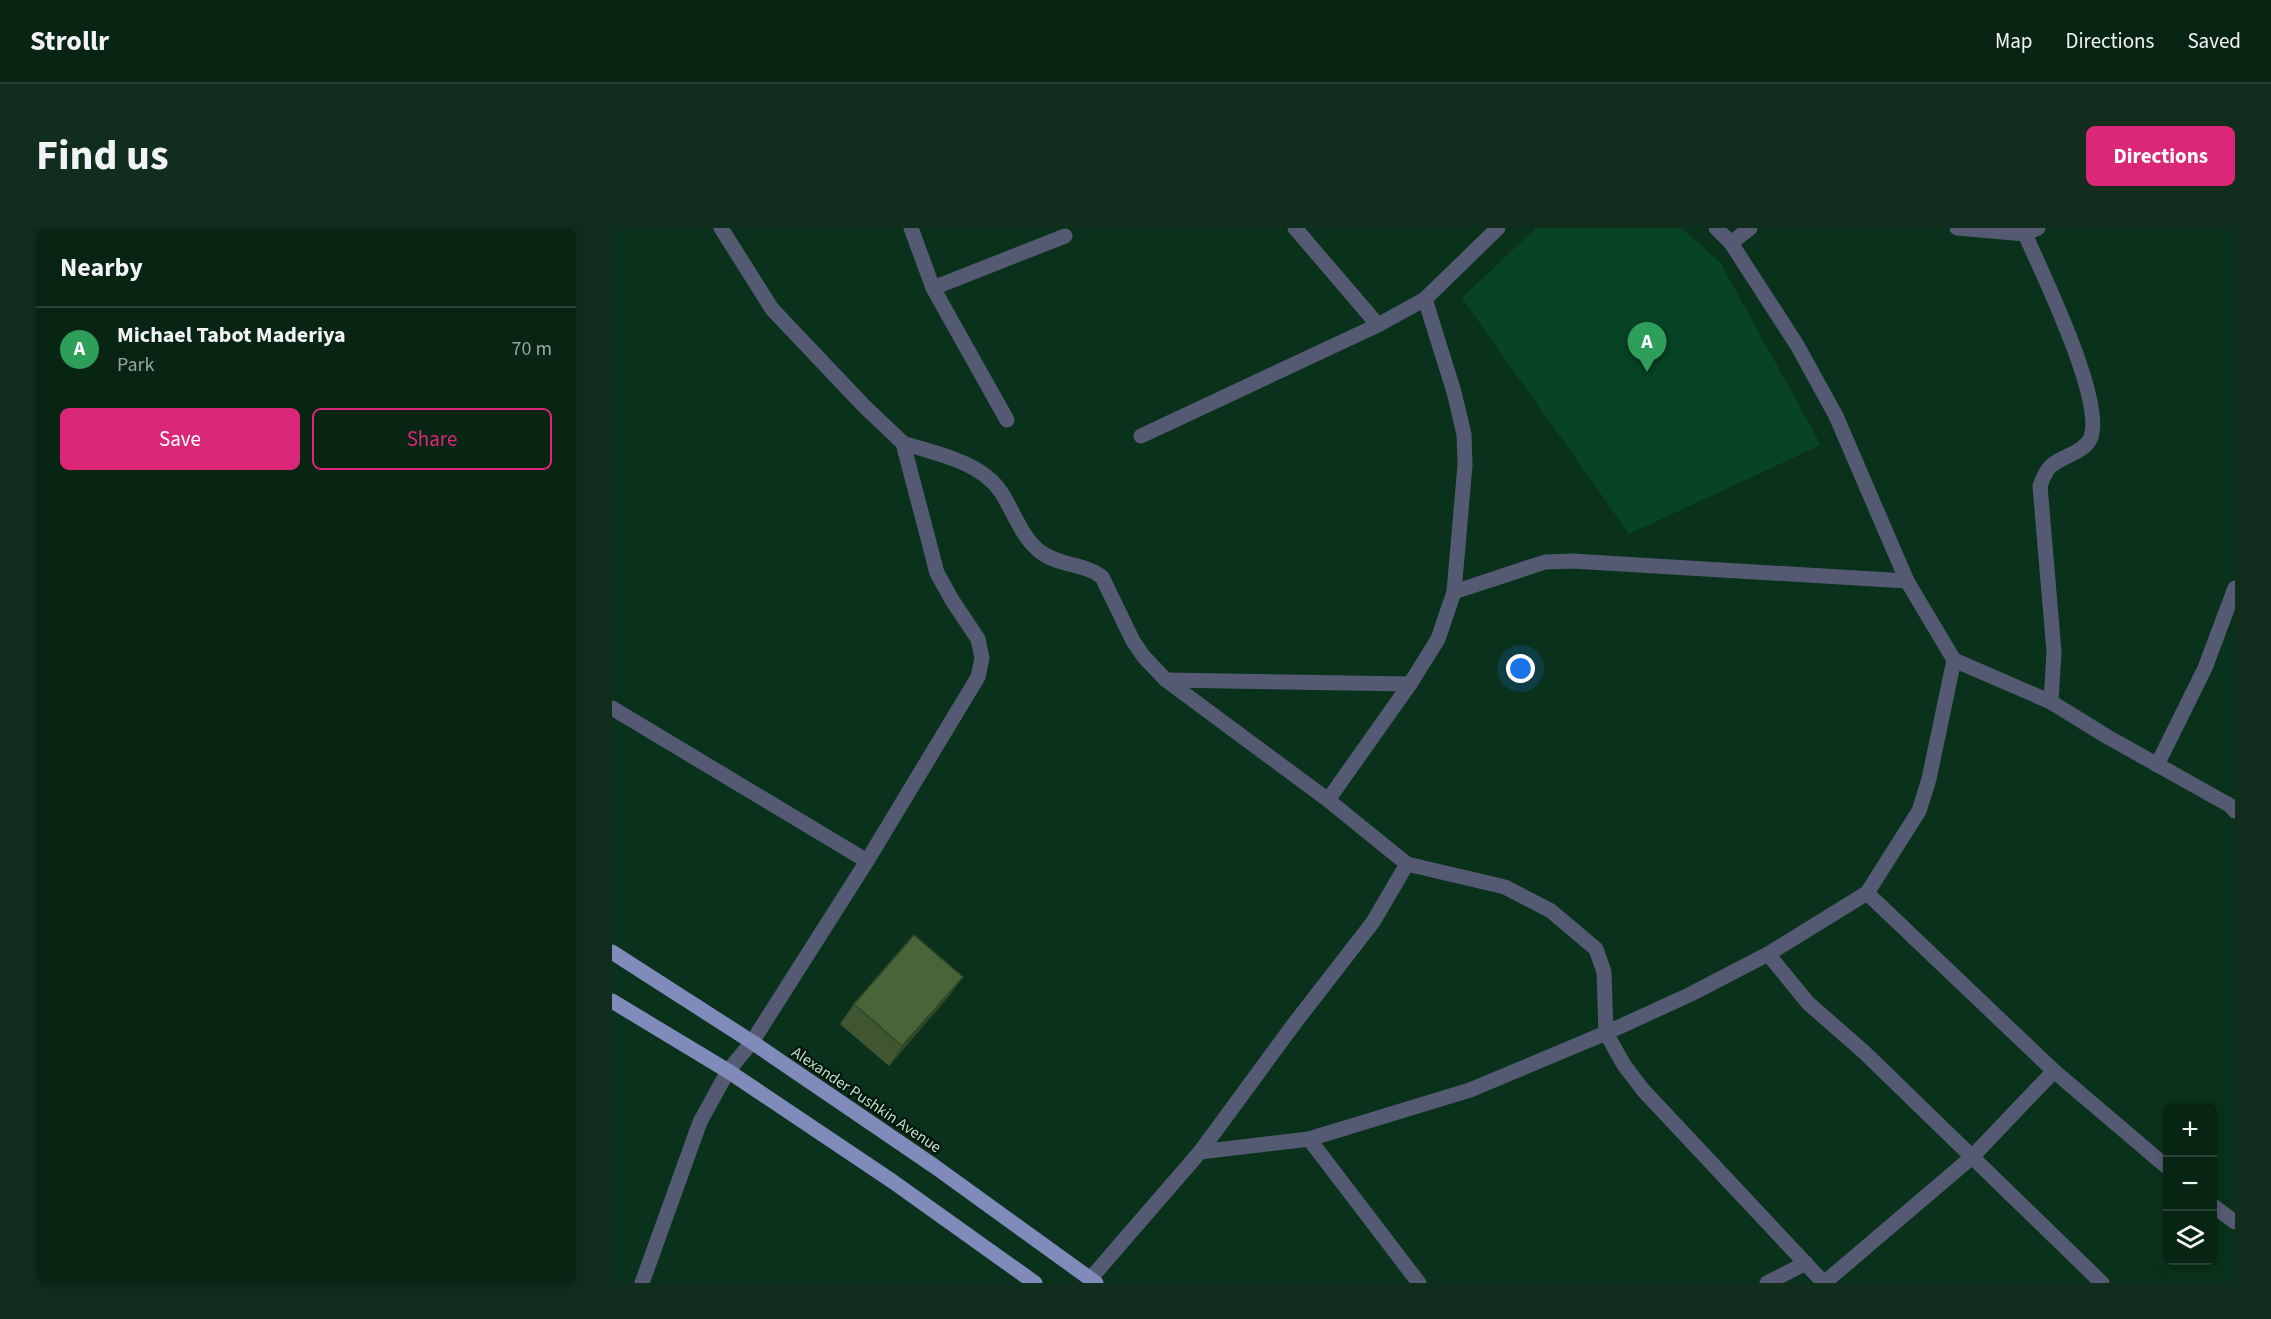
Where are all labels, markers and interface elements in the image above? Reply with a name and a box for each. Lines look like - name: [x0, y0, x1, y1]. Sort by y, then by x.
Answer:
- text: Strollr: [30, 21, 109, 61]
- text: Map: [1995, 26, 2033, 56]
- text: Directions: [2066, 26, 2154, 56]
- text: Saved: [2187, 26, 2241, 56]
- text: Find us: [36, 126, 169, 186]
- button: Directions: [2086, 126, 2235, 186]
- text: Nearby: [60, 249, 143, 286]
- text: Michael Tabot Maderiya: [117, 319, 346, 351]
- pin: A: [1628, 322, 1666, 372]
- text: A: [74, 335, 85, 363]
- text: 70 m: [512, 335, 552, 363]
- text: Park: [117, 351, 154, 379]
- button: Save: [60, 408, 300, 470]
- button: Share: [312, 408, 552, 470]
- your location: [1506, 654, 1535, 683]
- street label: Alexander Pushkin Avenue: [787, 1041, 946, 1158]
- map controls: [2163, 1103, 2217, 1265]
- button: +: [2163, 1103, 2217, 1157]
- button: −: [2163, 1157, 2217, 1211]
- button: layers: [2163, 1211, 2217, 1265]

